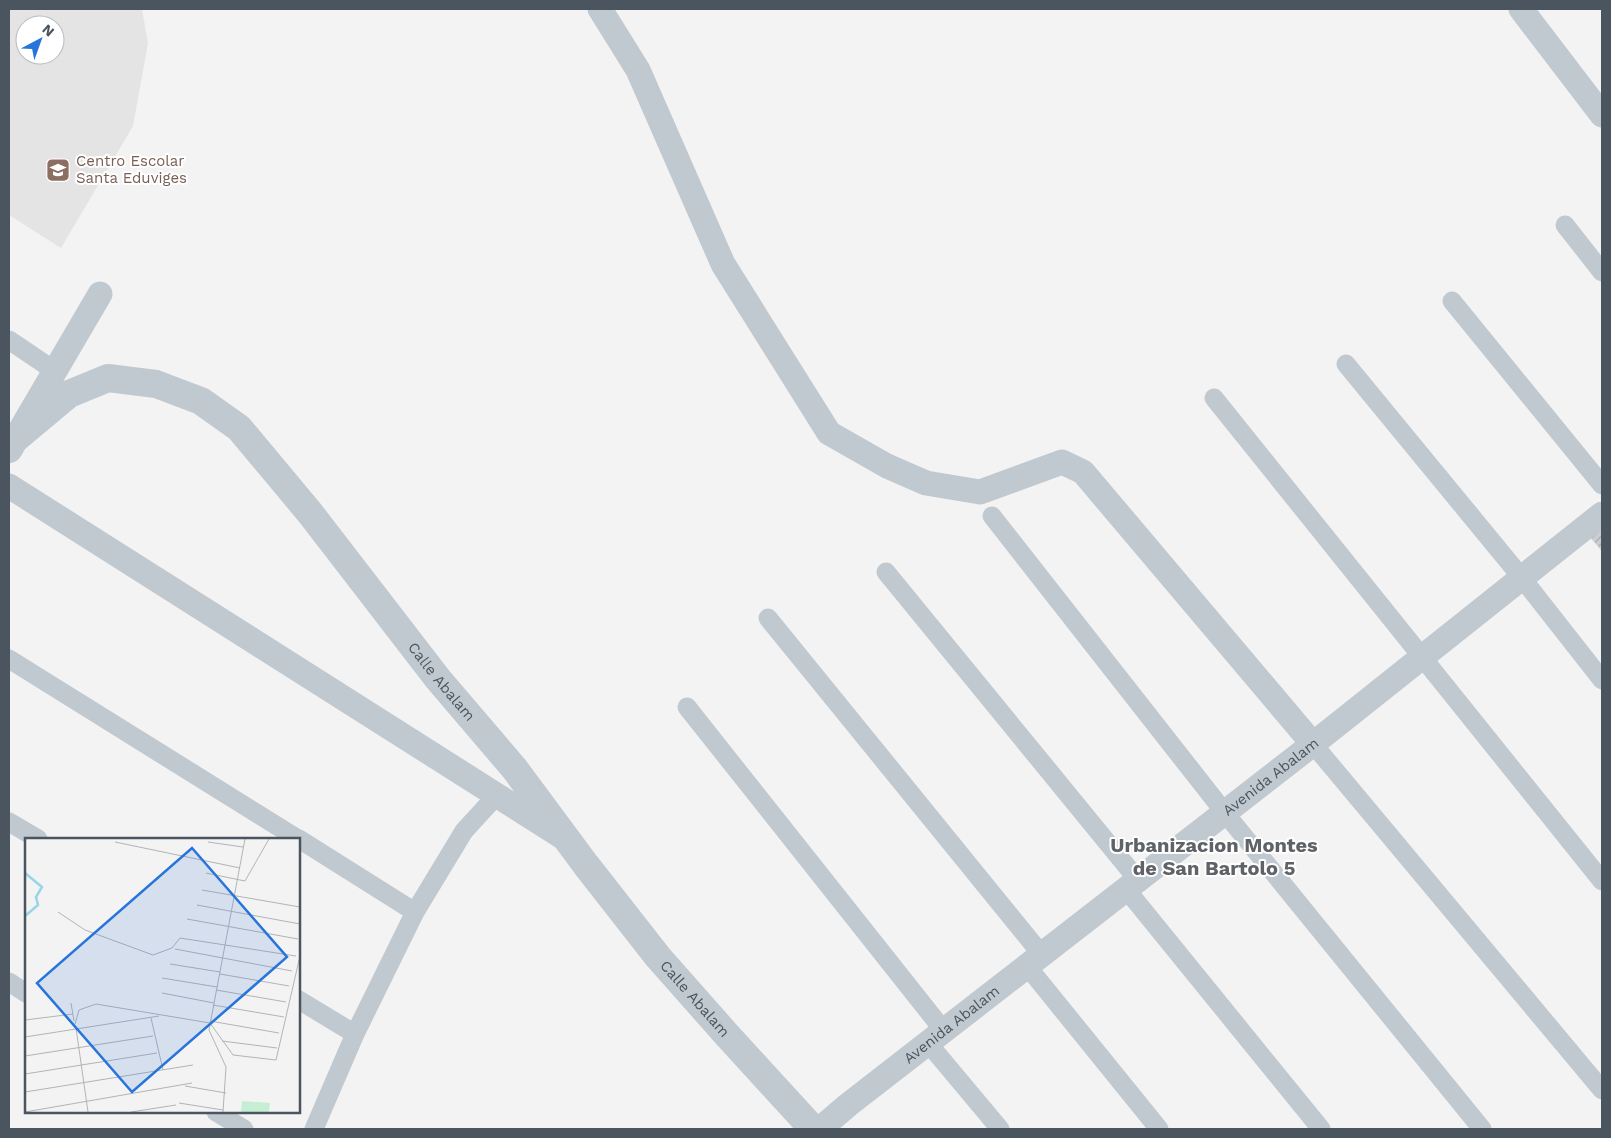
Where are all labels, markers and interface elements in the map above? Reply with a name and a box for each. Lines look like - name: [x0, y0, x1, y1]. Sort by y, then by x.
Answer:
- north arrow: [15, 15, 65, 65]
- text: N: [39, 21, 58, 40]
- place label: Centro Escolar Santa Eduviges: [76, 152, 187, 187]
- school or university icon: Centro Escolar Santa Eduviges: [45, 157, 71, 183]
- street label: Calle Abalam: [404, 639, 479, 725]
- street label: Avenida Abalam: [1219, 734, 1322, 820]
- district label: Urbanizacion Montes de San Bartolo 5: [1110, 833, 1318, 880]
- inset map: [25, 838, 300, 1113]
- street label: Calle Abalam: [656, 957, 734, 1041]
- street label: Avenida Abalam: [900, 982, 1003, 1067]

